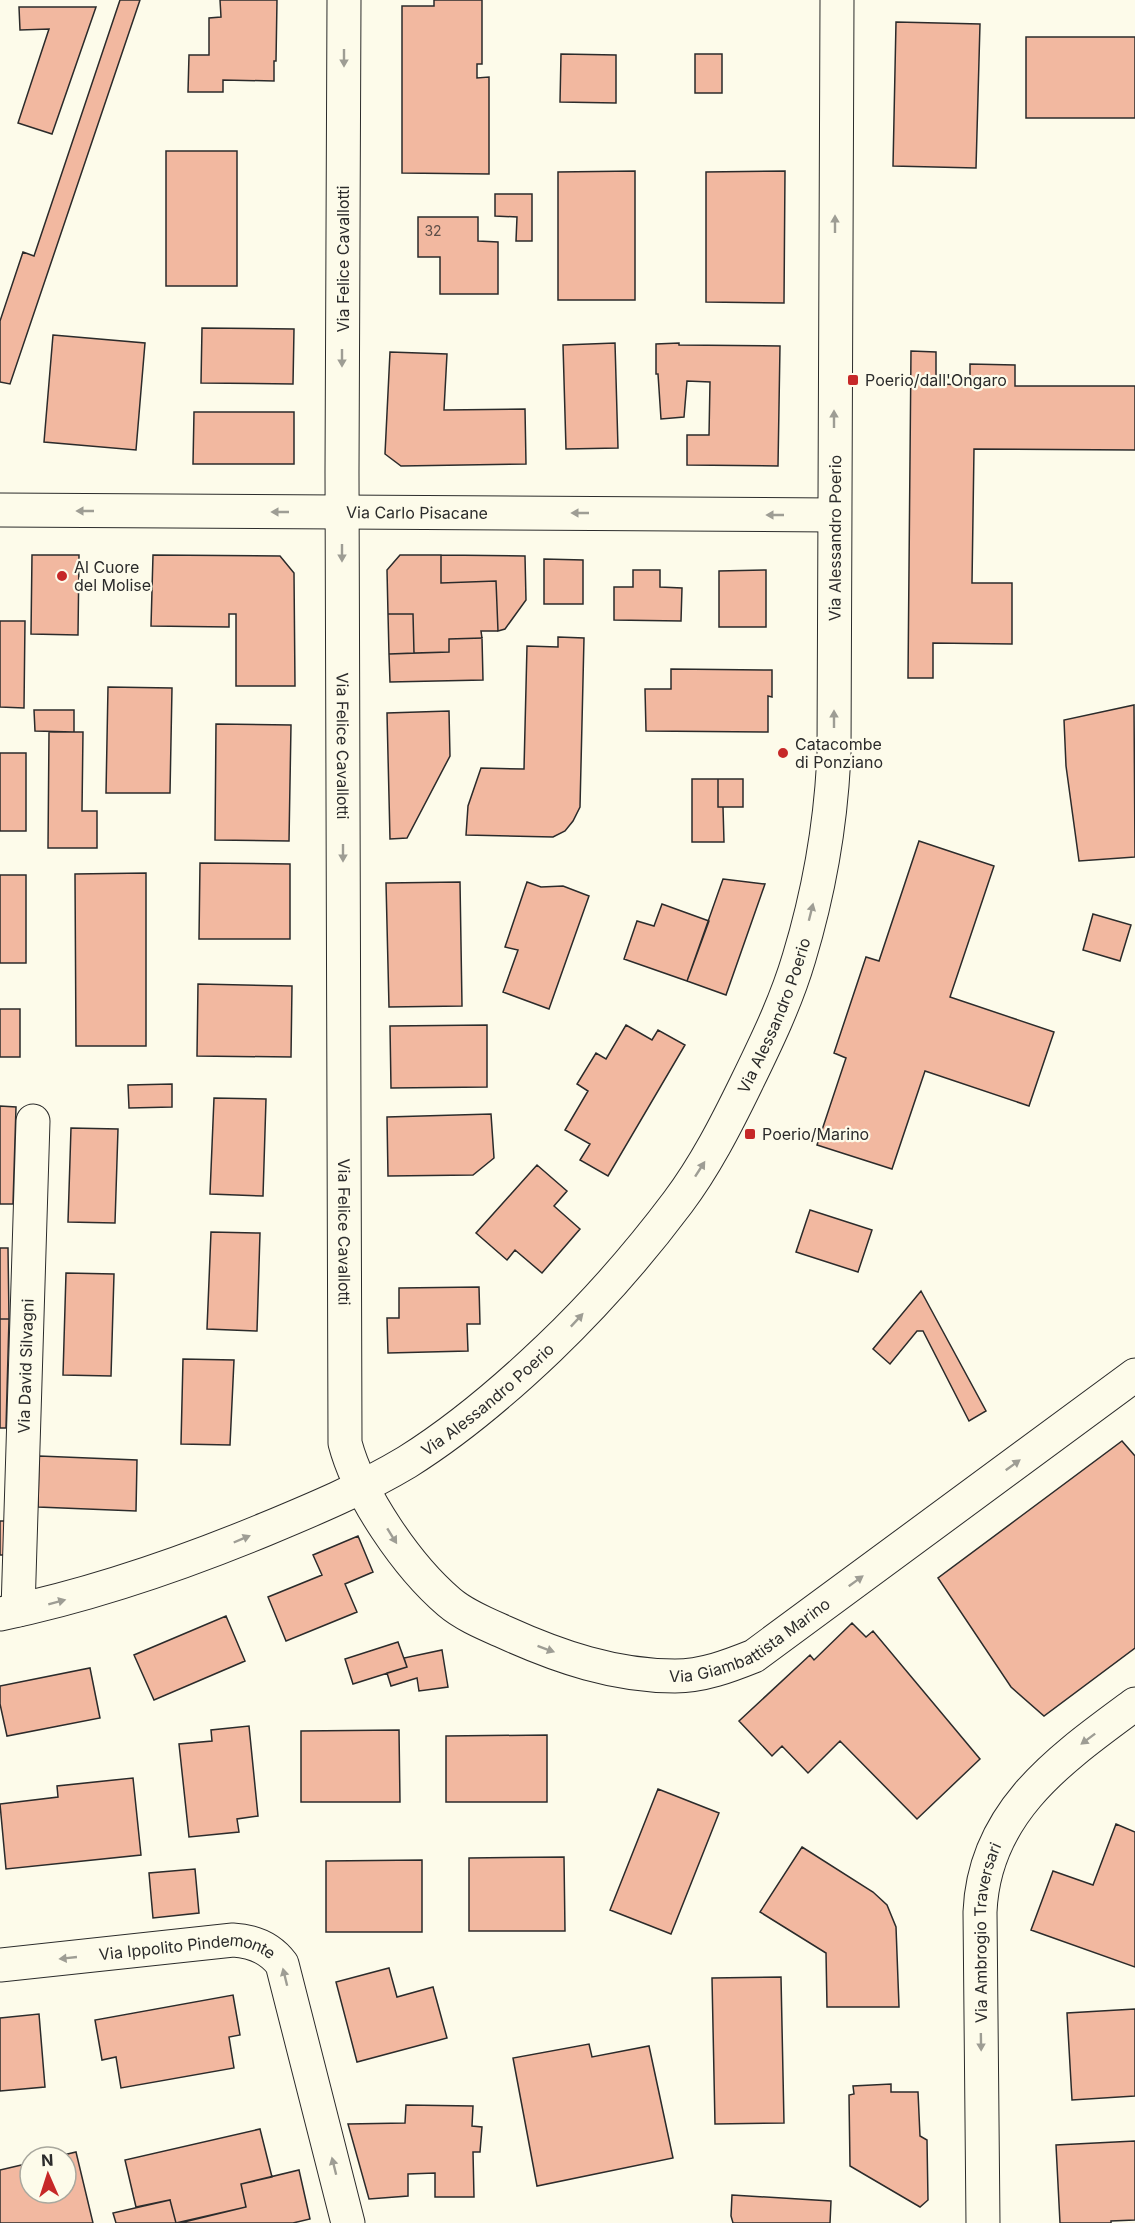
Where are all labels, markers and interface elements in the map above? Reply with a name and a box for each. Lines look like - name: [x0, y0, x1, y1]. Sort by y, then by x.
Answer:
- one-way arrow: [339, 49, 349, 68]
- street label: Via Felice Cavallotti: [333, 186, 353, 332]
- one-way arrow: [830, 215, 840, 234]
- house number: 32: [424, 222, 442, 239]
- one-way arrow: [337, 349, 347, 368]
- place label: Poerio/dall'Ongaro: [865, 370, 1007, 390]
- marker: Poerio/dall'Ongaro: [846, 373, 860, 387]
- one-way arrow: [829, 410, 839, 429]
- street label: Via Alessandro Poerio: [825, 455, 845, 621]
- street label: Via Carlo Pisacane: [346, 502, 488, 523]
- one-way arrow: [75, 506, 94, 516]
- one-way arrow: [270, 507, 289, 517]
- one-way arrow: [570, 508, 589, 518]
- one-way arrow: [765, 510, 784, 520]
- one-way arrow: [337, 544, 347, 563]
- place label: Al Cuore del Molise: [74, 557, 151, 595]
- marker: Al Cuore del Molise: [55, 569, 69, 583]
- street label: Via Felice Cavallotti: [333, 673, 353, 819]
- one-way arrow: [829, 710, 839, 729]
- place label: Catacombe di Ponziano: [795, 734, 883, 772]
- marker: Catacombe di Ponziano: [776, 746, 790, 760]
- one-way arrow: [338, 844, 348, 863]
- one-way arrow: [807, 903, 817, 922]
- street label: Via Alessandro Poerio: [733, 935, 814, 1096]
- place label: Poerio/Marino: [762, 1124, 869, 1144]
- marker: Poerio/Marino: [743, 1127, 757, 1141]
- street label: Via Felice Cavallotti: [334, 1159, 355, 1305]
- one-way arrow: [694, 1161, 706, 1177]
- street label: Via David Silvagni: [13, 1298, 38, 1434]
- one-way arrow: [570, 1313, 584, 1327]
- street label: Via Alessandro Poerio: [417, 1339, 558, 1460]
- one-way arrow: [1004, 1459, 1020, 1471]
- one-way arrow: [387, 1528, 398, 1544]
- one-way arrow: [233, 1534, 251, 1544]
- one-way arrow: [847, 1575, 863, 1587]
- street label: Via Giambattista Marino: [669, 1593, 834, 1686]
- one-way arrow: [48, 1596, 66, 1606]
- one-way arrow: [537, 1645, 555, 1655]
- one-way arrow: [1081, 1732, 1096, 1744]
- street label: Via Ambrogio Traversari: [970, 1839, 1005, 2023]
- street label: Via Ippolito Pindemonte: [98, 1930, 280, 1964]
- one-way arrow: [58, 1953, 77, 1963]
- one-way arrow: [280, 1968, 290, 1987]
- one-way arrow: [976, 2032, 986, 2051]
- north arrow: [18, 2145, 78, 2205]
- text: N: [41, 2150, 54, 2170]
- one-way arrow: [328, 2157, 338, 2176]

